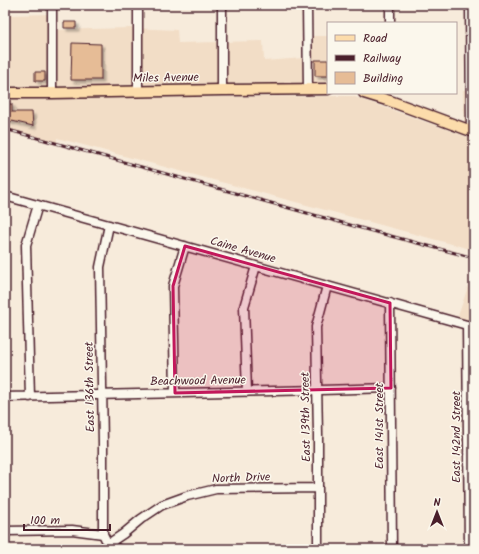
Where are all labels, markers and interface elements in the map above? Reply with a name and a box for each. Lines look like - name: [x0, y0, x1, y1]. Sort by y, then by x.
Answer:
- legend: [327, 22, 457, 94]
- text: Road: [363, 29, 388, 48]
- text: Railway: [363, 49, 401, 68]
- street label: Miles Avenue: [133, 68, 200, 88]
- text: Building: [363, 69, 403, 88]
- street label: Caine Avenue: [208, 232, 279, 269]
- street label: East 136th Street: [80, 341, 100, 433]
- street label: Beachwood Avenue: [150, 371, 247, 391]
- street label: East 139th Street: [296, 371, 316, 462]
- street label: East 141st Street: [370, 382, 389, 469]
- street label: East 142nd Street: [447, 391, 466, 483]
- street label: North Drive: [211, 467, 271, 489]
- north arrow: [417, 492, 457, 532]
- text: N: [434, 494, 441, 512]
- scale bar: [24, 506, 110, 532]
- text: 100 m: [30, 511, 61, 530]

